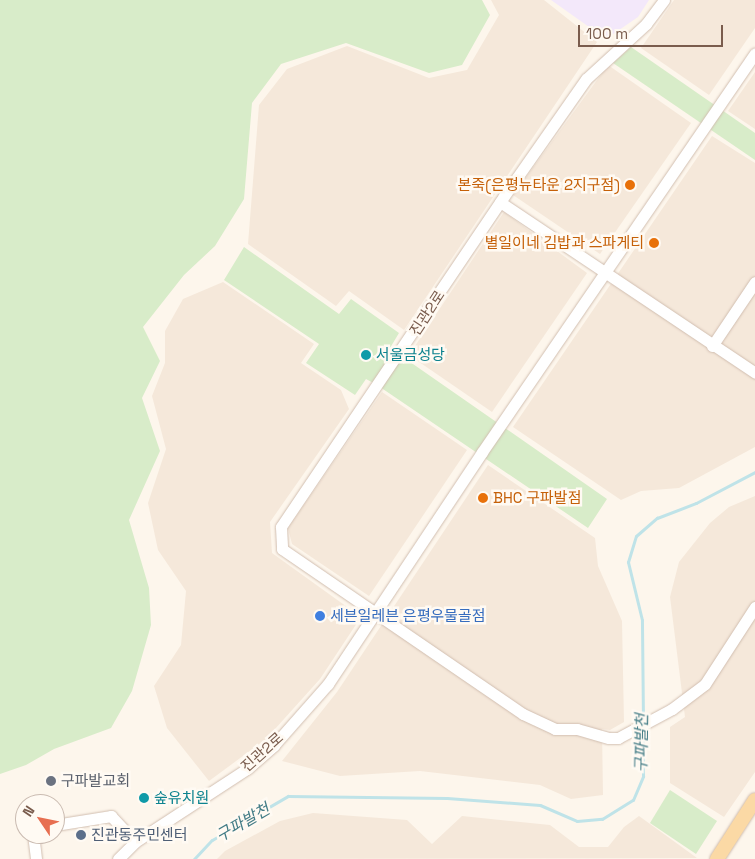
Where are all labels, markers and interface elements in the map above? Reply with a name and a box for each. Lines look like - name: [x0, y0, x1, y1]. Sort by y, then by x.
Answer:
- scale bar: [580, 15, 725, 47]
- text: 100 m: [586, 24, 628, 43]
- place label: 본죽(은평뉴타운 2지구점): [458, 176, 620, 194]
- marker: 본죽(은평뉴타운 2지구점): [624, 179, 636, 191]
- place label: 별일이네 김밥과 스파게티: [484, 234, 644, 252]
- marker: 별일이네 김밥과 스파게티: [648, 237, 660, 249]
- street label: 진관2로: [406, 287, 448, 339]
- place label: 서울금성당: [376, 346, 445, 364]
- marker: 서울금성당: [360, 349, 372, 361]
- place label: BHC 구파발점: [493, 489, 581, 507]
- marker: BHC 구파발점: [477, 492, 489, 504]
- place label: 세븐일레븐 은평우물골점: [330, 607, 486, 625]
- marker: 세븐일레븐 은평우물골점: [314, 610, 326, 622]
- water label: 구파발천: [632, 713, 652, 773]
- street label: 진관2로: [237, 728, 287, 776]
- place label: 구파발교회: [61, 772, 130, 790]
- marker: 구파발교회: [45, 775, 57, 787]
- place label: 숲유치원: [154, 789, 209, 807]
- marker: 숲유치원: [138, 792, 150, 804]
- north arrow: [15, 794, 65, 844]
- water label: 구파발천: [213, 800, 273, 846]
- text: N: [18, 802, 38, 820]
- place label: 진관동주민센터: [91, 826, 188, 844]
- marker: 진관동주민센터: [75, 829, 87, 841]

